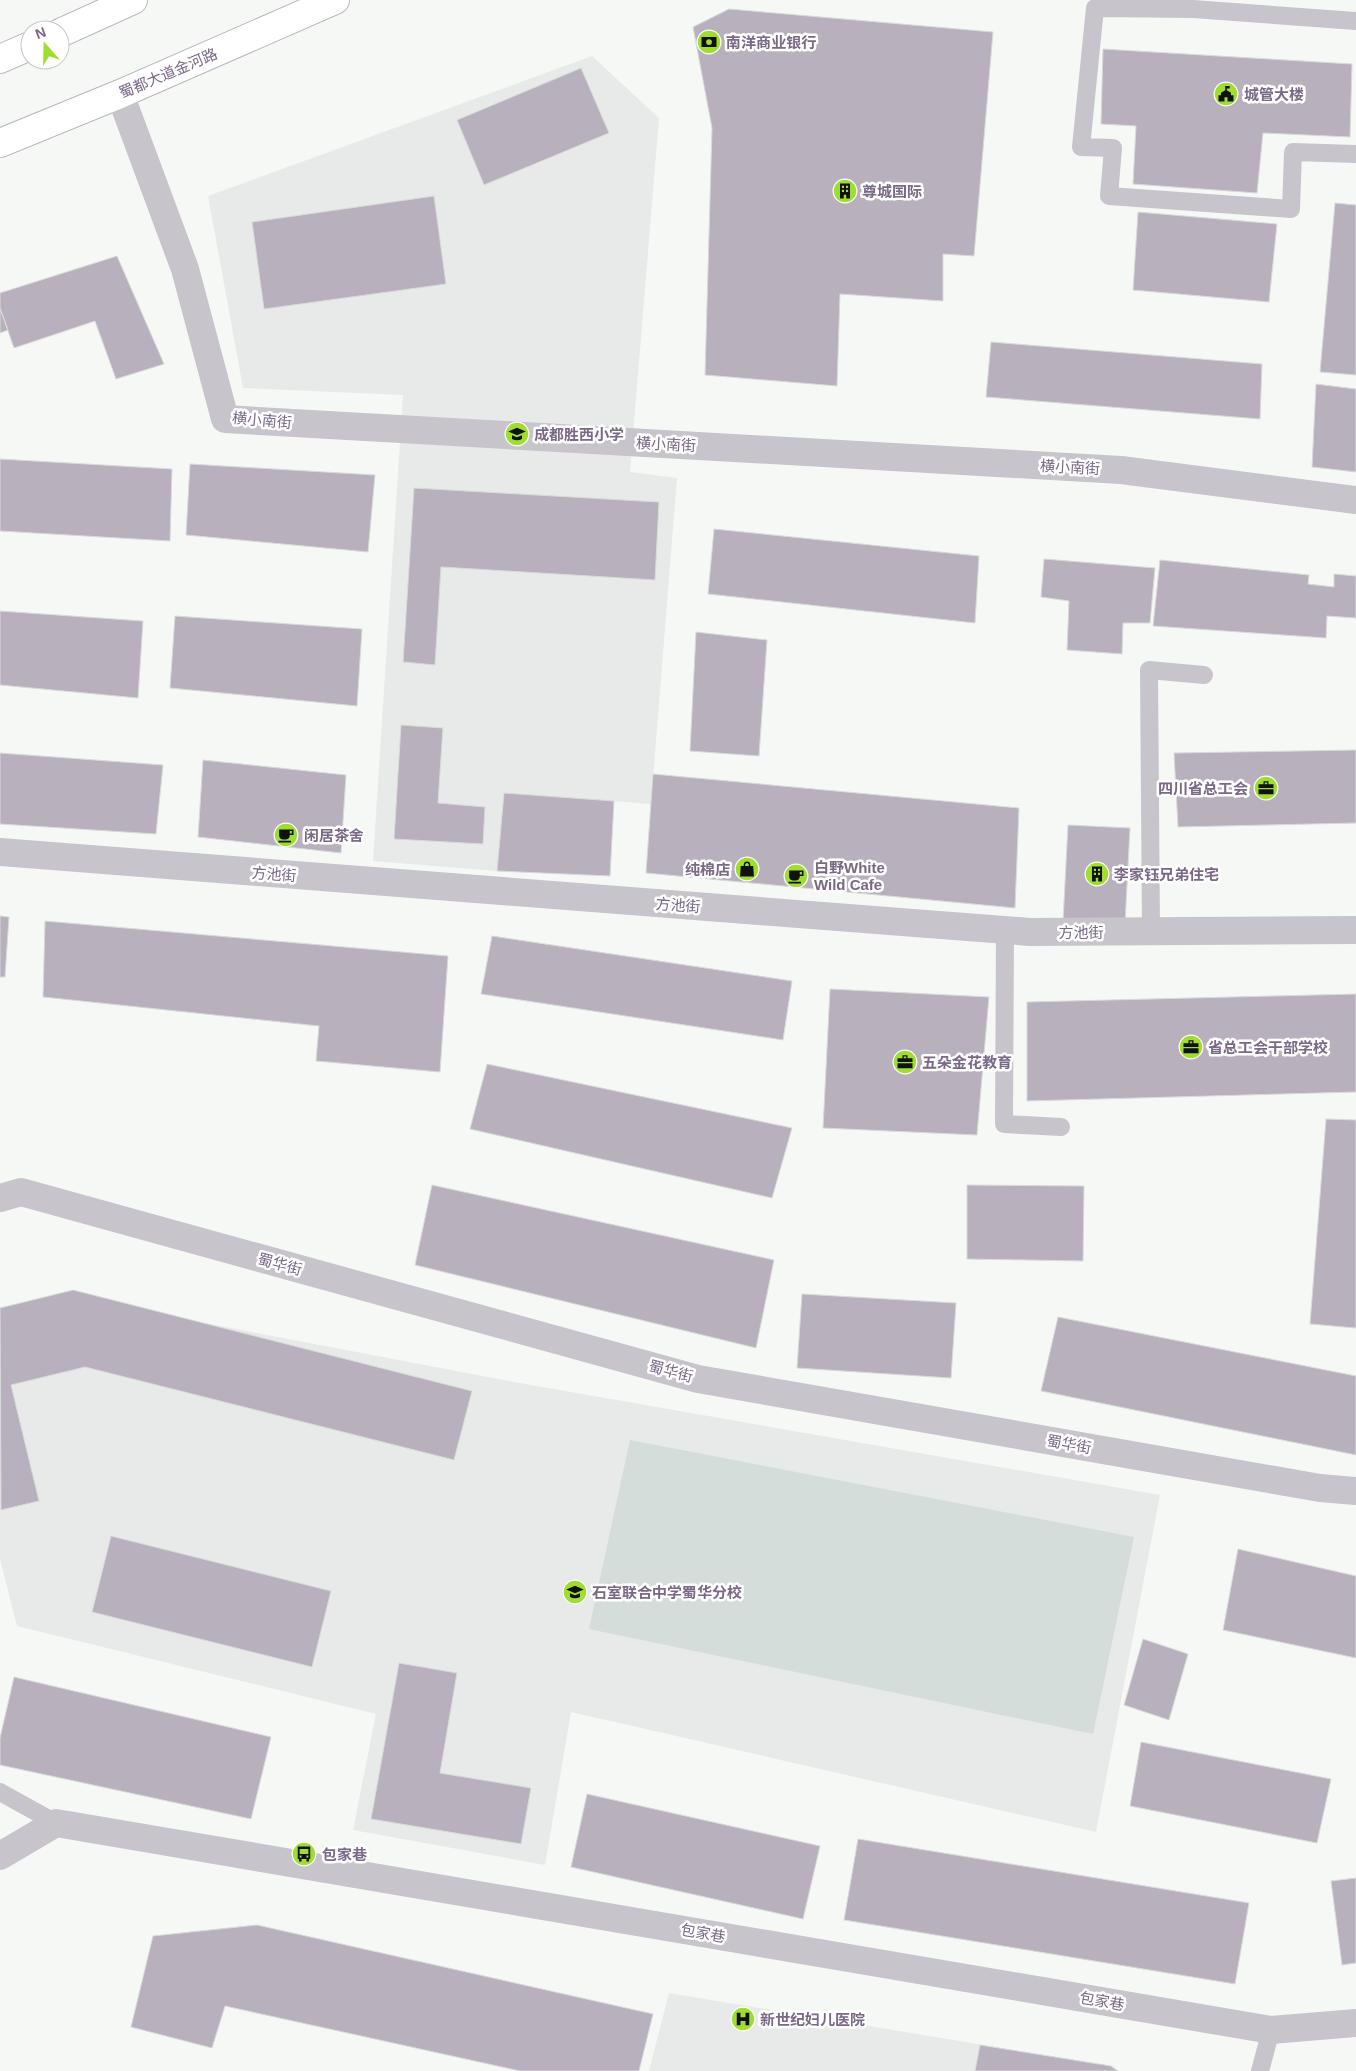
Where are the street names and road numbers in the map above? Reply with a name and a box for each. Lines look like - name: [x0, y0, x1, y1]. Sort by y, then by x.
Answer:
- street label: 蜀都大道金河路: [116, 45, 220, 101]
- street label: 横小南街: [231, 409, 293, 431]
- street label: 横小南街: [636, 434, 696, 454]
- street label: 横小南街: [1040, 457, 1100, 477]
- street label: 方池街: [251, 864, 297, 884]
- street label: 方池街: [655, 895, 701, 915]
- street label: 方池街: [1058, 924, 1104, 941]
- street label: 蜀华街: [256, 1250, 304, 1278]
- street label: 蜀华街: [647, 1357, 695, 1385]
- street label: 蜀华街: [1045, 1432, 1093, 1456]
- street label: 包家巷: [679, 1921, 727, 1945]
- street label: 包家巷: [1078, 1989, 1126, 2013]

